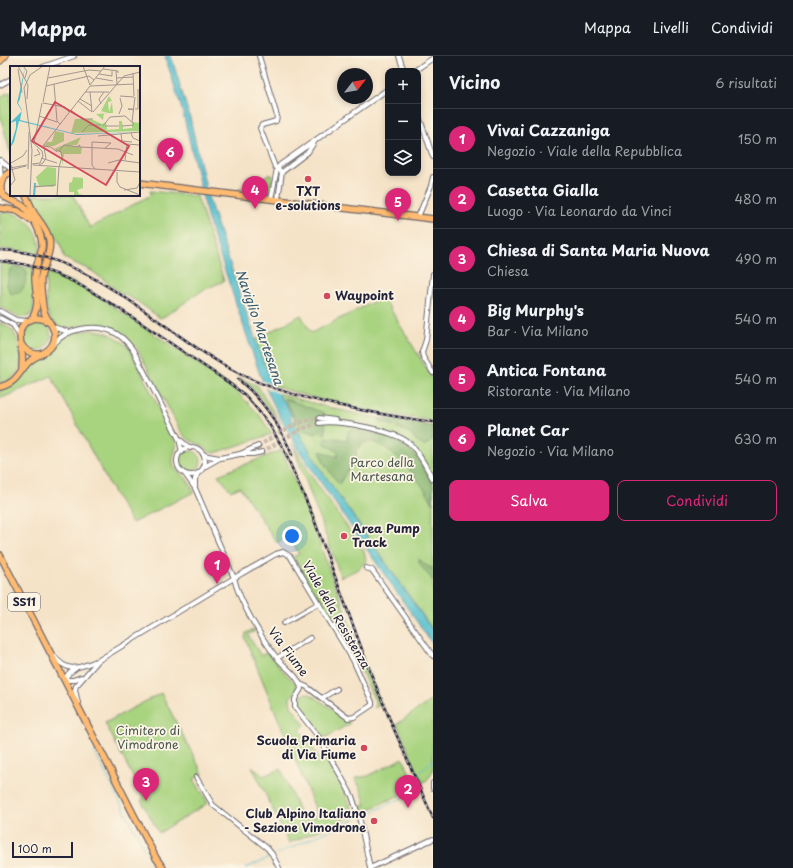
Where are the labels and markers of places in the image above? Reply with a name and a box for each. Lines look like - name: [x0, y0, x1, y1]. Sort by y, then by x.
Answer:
- pin: 6: [157, 138, 183, 171]
- marker: TXT e-solutions: [303, 174, 313, 184]
- pin: 4: [242, 176, 268, 209]
- place label: TXT e-solutions: [275, 182, 341, 214]
- pin: 5: [385, 188, 411, 221]
- place label: Waypoint: [335, 286, 394, 304]
- marker: Waypoint: [322, 291, 332, 301]
- place label: Area Pump Track: [352, 519, 420, 551]
- marker: Area Pump Track: [339, 531, 349, 541]
- pin: 1: [204, 551, 230, 584]
- place label: Scuola Primaria di Via Fiume: [257, 731, 357, 763]
- marker: Scuola Primaria di Via Fiume: [359, 743, 369, 753]
- pin: 3: [133, 768, 159, 801]
- pin: 2: [395, 775, 421, 808]
- place label: Club Alpino Italiano - Sezione Vimodrone: [244, 804, 366, 836]
- marker: Club Alpino Italiano - Sezione Vimodrone: [369, 816, 379, 826]

